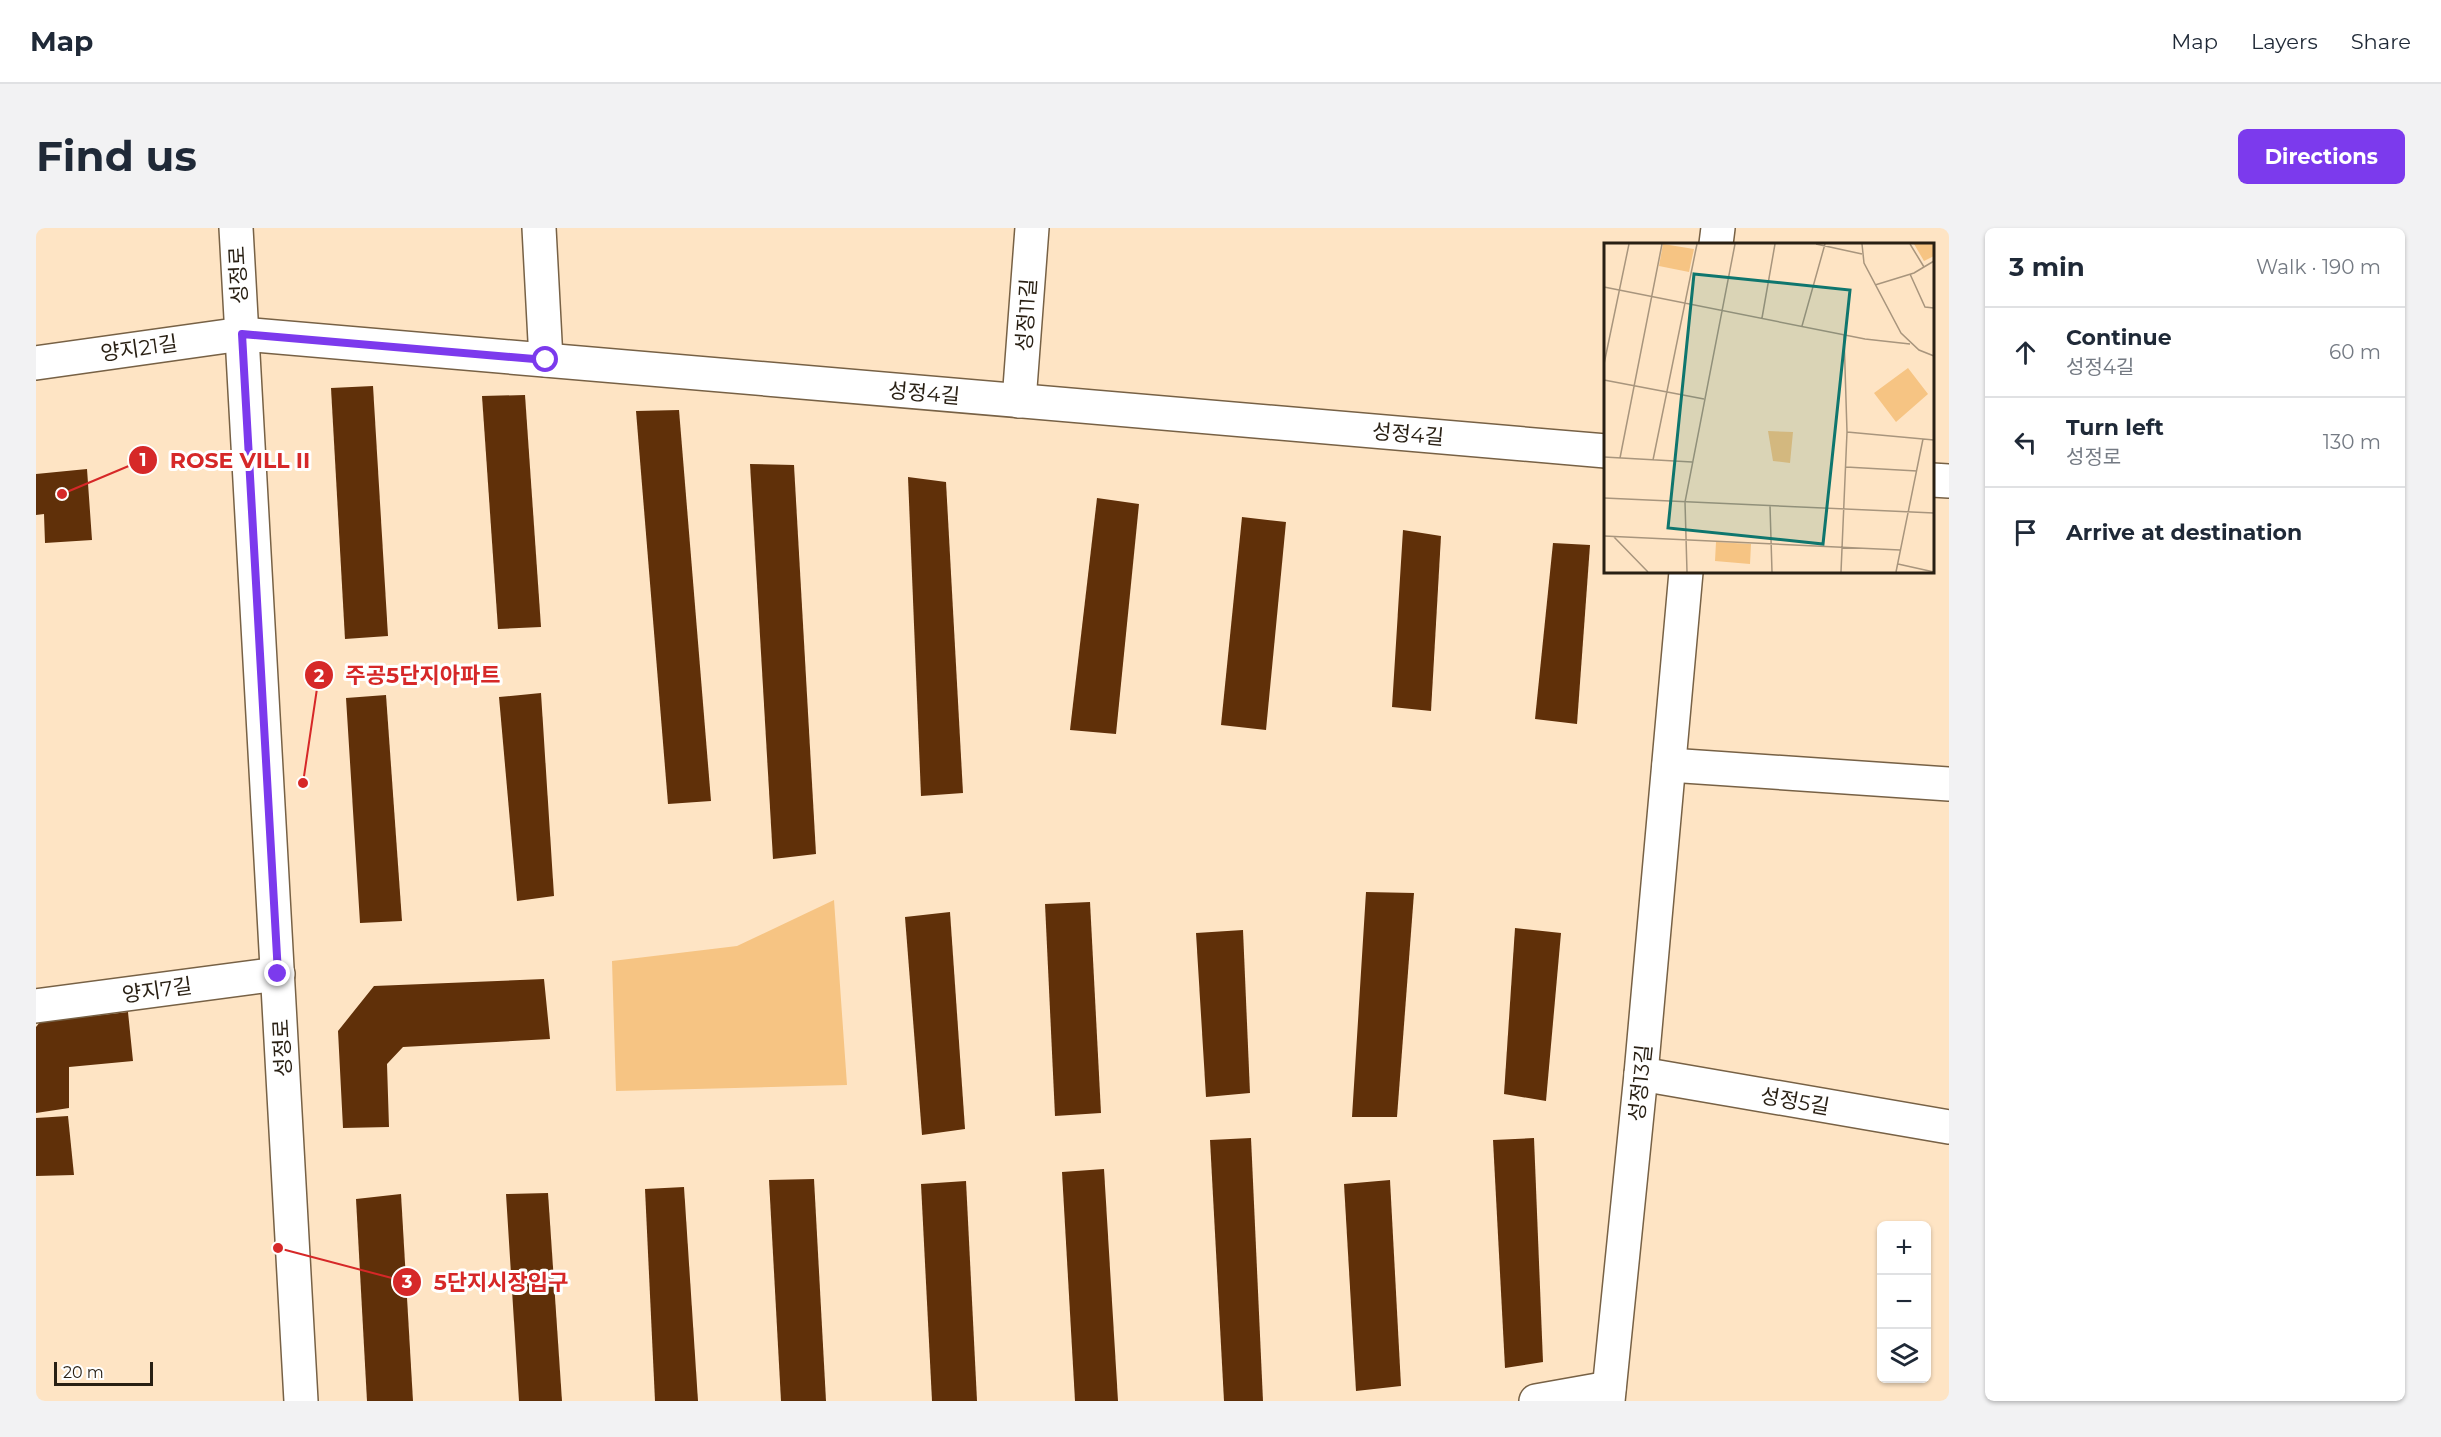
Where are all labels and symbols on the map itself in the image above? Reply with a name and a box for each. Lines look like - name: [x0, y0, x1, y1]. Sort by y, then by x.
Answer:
- inset map: [1604, 243, 1934, 573]
- street label: 성정로: [224, 245, 252, 305]
- street label: 성정11길: [1011, 278, 1041, 352]
- street label: 양지21길: [99, 330, 179, 366]
- route start: [532, 346, 558, 372]
- street label: 성정4길: [887, 377, 961, 409]
- street label: 성정4길: [1371, 418, 1445, 450]
- callout: ROSE VILL II: [128, 440, 322, 480]
- text: ROSE VILL II: [170, 447, 310, 474]
- text: 1: [139, 449, 147, 471]
- callout: 주공5단지아파트: [304, 655, 512, 695]
- text: 주공5단지아파트: [346, 662, 500, 689]
- text: 2: [314, 665, 325, 687]
- route end: [264, 960, 290, 986]
- street label: 양지7길: [120, 973, 194, 1007]
- street label: 성정로: [268, 1018, 296, 1078]
- street label: 성정13길: [1624, 1043, 1656, 1123]
- street label: 성정5길: [1758, 1083, 1832, 1119]
- callout: 5단지시장입구: [392, 1262, 581, 1302]
- text: 5단지시장입구: [434, 1269, 568, 1296]
- text: 3: [401, 1271, 413, 1293]
- scale bar: [54, 1359, 153, 1386]

